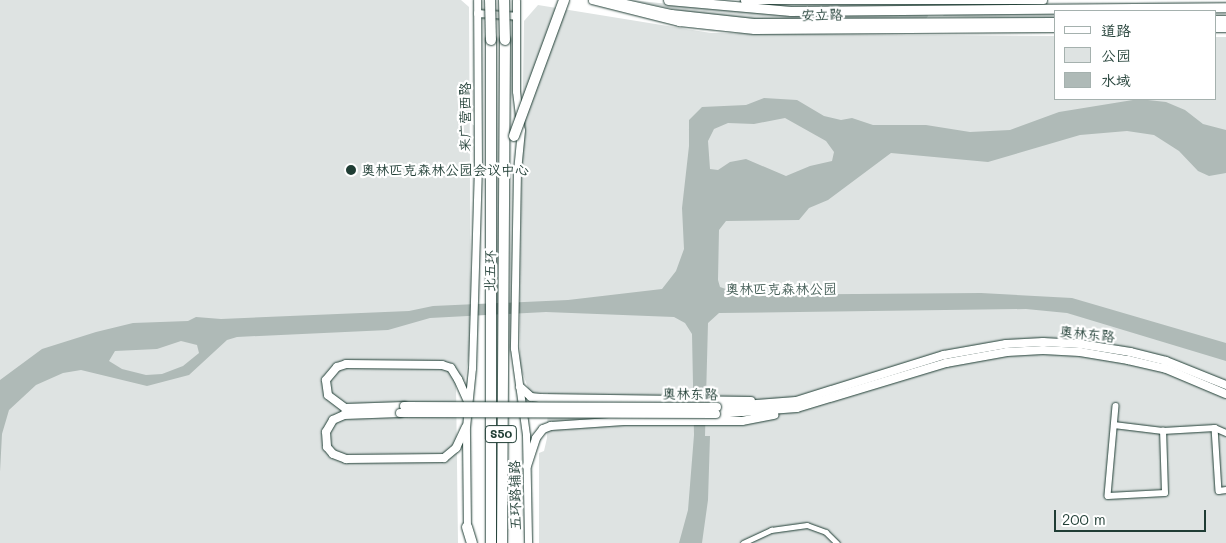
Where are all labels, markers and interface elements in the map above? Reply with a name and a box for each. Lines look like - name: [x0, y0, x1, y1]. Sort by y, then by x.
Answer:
- street label: 安立路: [801, 6, 843, 24]
- legend: [1054, 10, 1216, 100]
- text: 道路: [1101, 20, 1131, 40]
- text: 公园: [1101, 45, 1131, 65]
- text: 水域: [1101, 70, 1131, 90]
- street label: 来广营西路: [457, 82, 473, 152]
- place label: 奥林匹克森林公园会议中心: [361, 162, 529, 178]
- marker: 奥林匹克森林公园会议中心: [345, 164, 357, 176]
- street label: 北五环: [481, 250, 499, 292]
- park label: 奥林匹克森林公园: [725, 281, 837, 297]
- street label: 奥林东路: [1058, 323, 1116, 345]
- street label: 奥林东路: [662, 385, 718, 403]
- road number: S50: [485, 424, 517, 444]
- street label: 五环路辅路: [506, 460, 524, 530]
- scale bar: [1056, 500, 1208, 532]
- text: 200 m: [1062, 509, 1106, 529]

